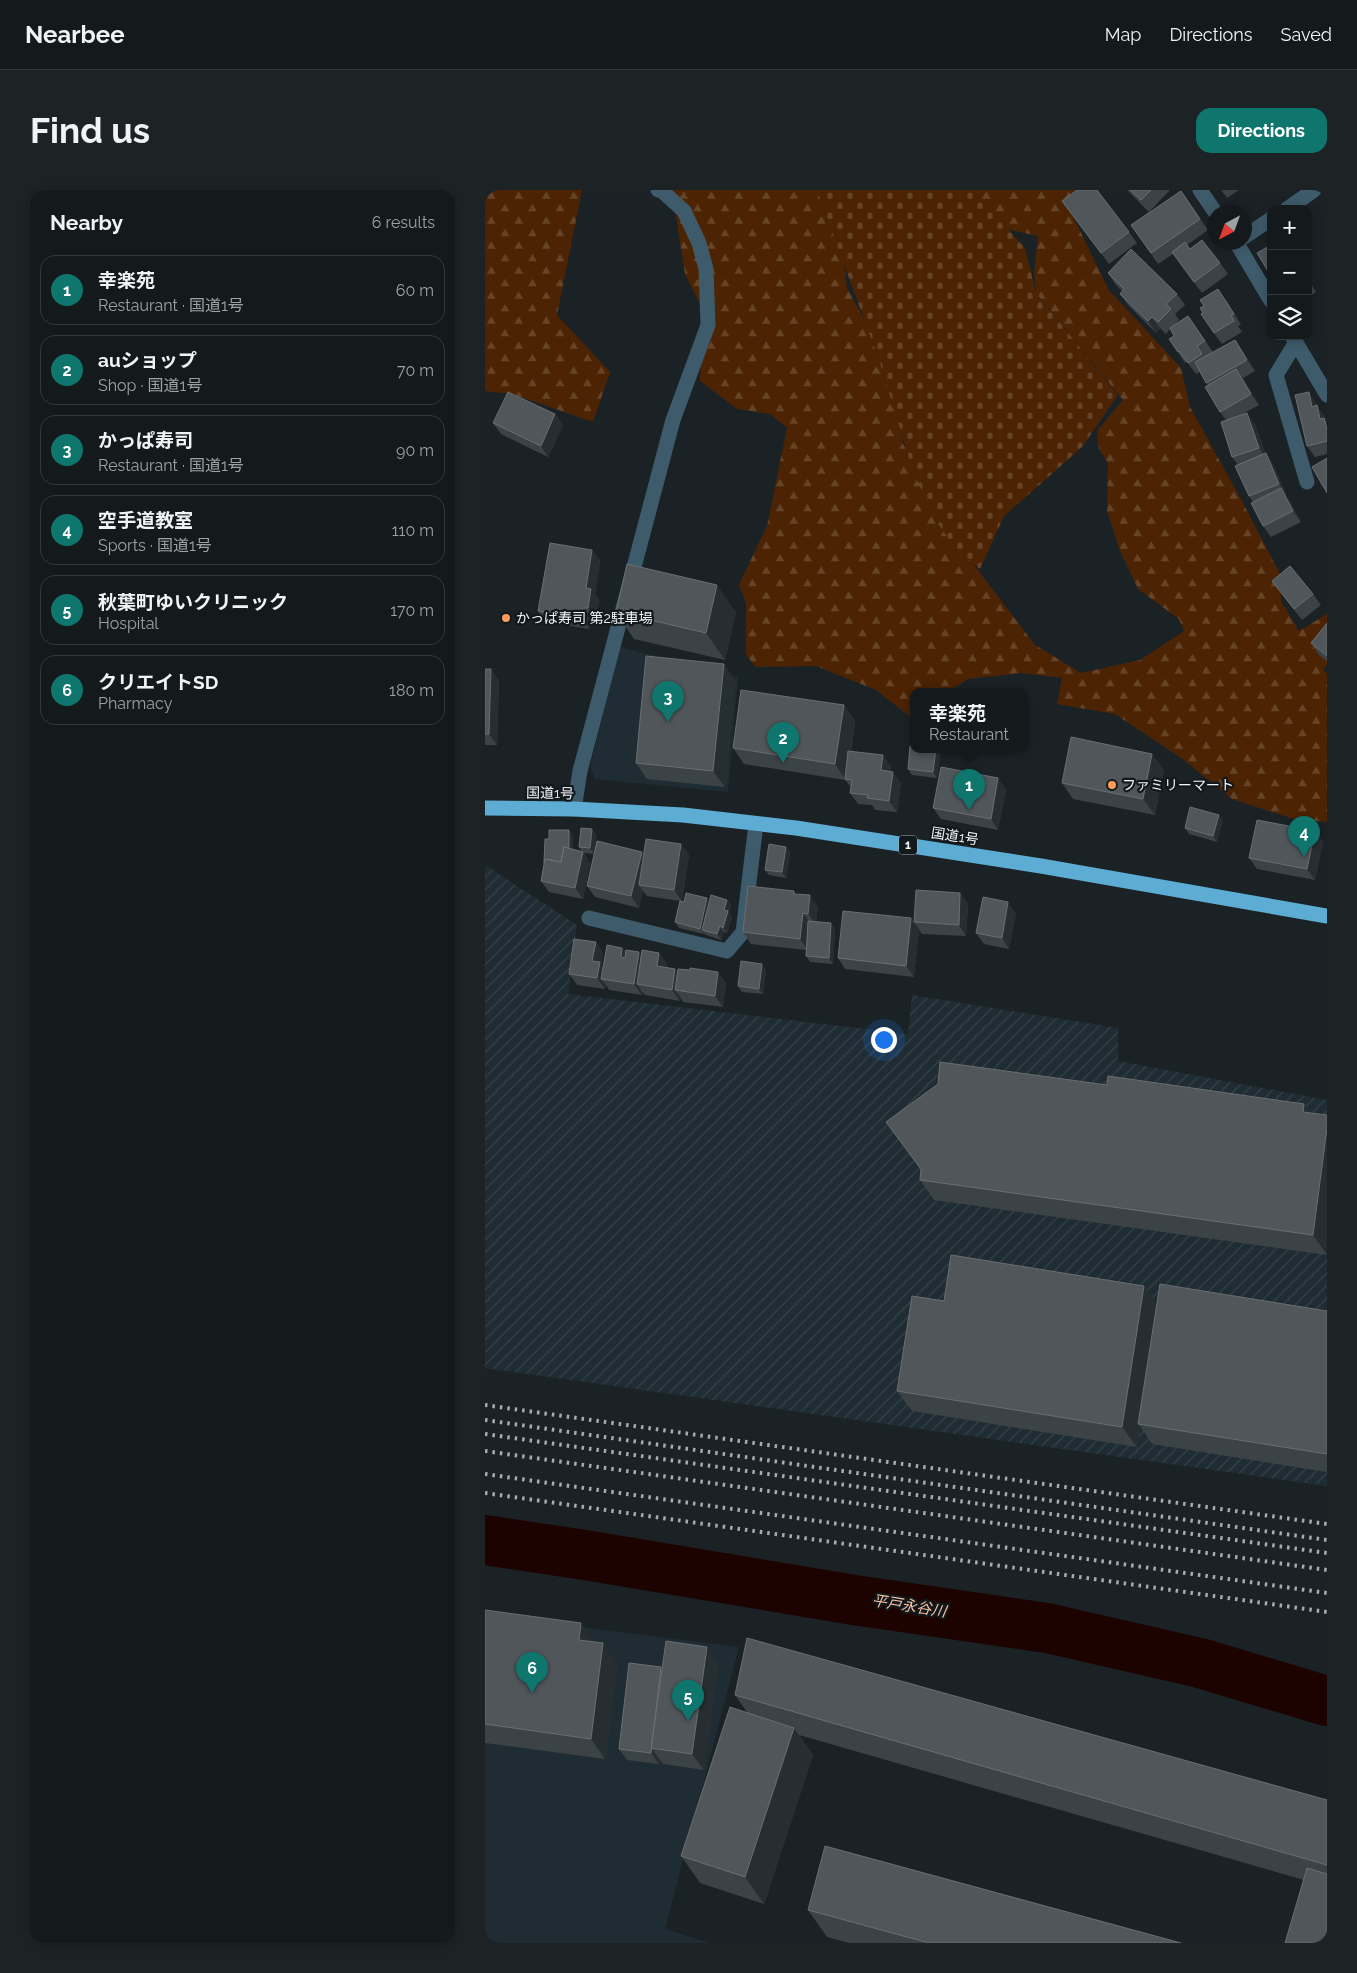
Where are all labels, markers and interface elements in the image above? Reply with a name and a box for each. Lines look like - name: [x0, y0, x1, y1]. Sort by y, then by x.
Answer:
- text: Nearbee: [25, 20, 125, 49]
- text: Map: [1105, 24, 1141, 45]
- text: Directions: [1169, 24, 1253, 45]
- text: Saved: [1281, 24, 1332, 45]
- button: Directions: [1196, 108, 1327, 153]
- text: Find us: [30, 110, 150, 151]
- north arrow: [1207, 205, 1252, 250]
- map controls: [1267, 205, 1312, 340]
- button: +: [1267, 205, 1312, 250]
- text: Nearby: [50, 210, 123, 235]
- text: 6 results: [372, 213, 435, 232]
- button: −: [1267, 250, 1312, 295]
- text: 幸楽苑: [98, 269, 155, 291]
- text: 1: [63, 281, 71, 300]
- text: 60 m: [396, 281, 434, 300]
- button: layers: [1267, 295, 1312, 340]
- text: Restaurant · 国道1号: [98, 296, 244, 315]
- text: auショップ: [98, 349, 197, 371]
- text: 2: [62, 361, 72, 380]
- text: 70 m: [397, 361, 434, 380]
- text: Shop · 国道1号: [98, 376, 202, 395]
- text: かっぱ寿司: [98, 429, 193, 451]
- text: 3: [63, 441, 71, 460]
- text: 90 m: [396, 441, 434, 460]
- text: Restaurant · 国道1号: [98, 456, 244, 475]
- text: 空手道教室: [98, 509, 193, 531]
- text: 4: [62, 521, 72, 540]
- text: 110 m: [392, 521, 434, 540]
- text: Sports · 国道1号: [98, 536, 212, 555]
- text: 秋葉町ゆいクリニック: [98, 591, 288, 613]
- text: 5: [63, 601, 71, 620]
- text: 170 m: [390, 601, 434, 620]
- place label: かっぱ寿司 第2駐車場: [516, 610, 653, 626]
- marker: かっぱ寿司 第2駐車場: [500, 612, 512, 624]
- text: Hospital: [98, 614, 159, 633]
- text: クリエイトSD: [98, 671, 218, 693]
- text: 6: [62, 681, 72, 700]
- text: 180 m: [389, 681, 434, 700]
- pin: 3: [652, 681, 684, 722]
- popup: [910, 688, 1028, 753]
- text: Pharmacy: [98, 694, 172, 713]
- text: 幸楽苑: [929, 702, 986, 724]
- pin: 2: [767, 722, 799, 763]
- text: Restaurant: [929, 725, 1009, 744]
- pin: 1: [953, 769, 985, 810]
- place label: ファミリーマート: [1122, 777, 1234, 793]
- marker: ファミリーマート: [1106, 779, 1118, 791]
- street label: 国道1号: [526, 785, 574, 801]
- pin: 4: [1288, 816, 1320, 857]
- street label: 国道1号: [930, 824, 980, 848]
- road number: 1: [899, 836, 917, 854]
- your location: [871, 1027, 897, 1053]
- water label: 平戸永谷川: [871, 1591, 949, 1621]
- pin: 6: [516, 1652, 548, 1693]
- pin: 5: [672, 1680, 704, 1721]

